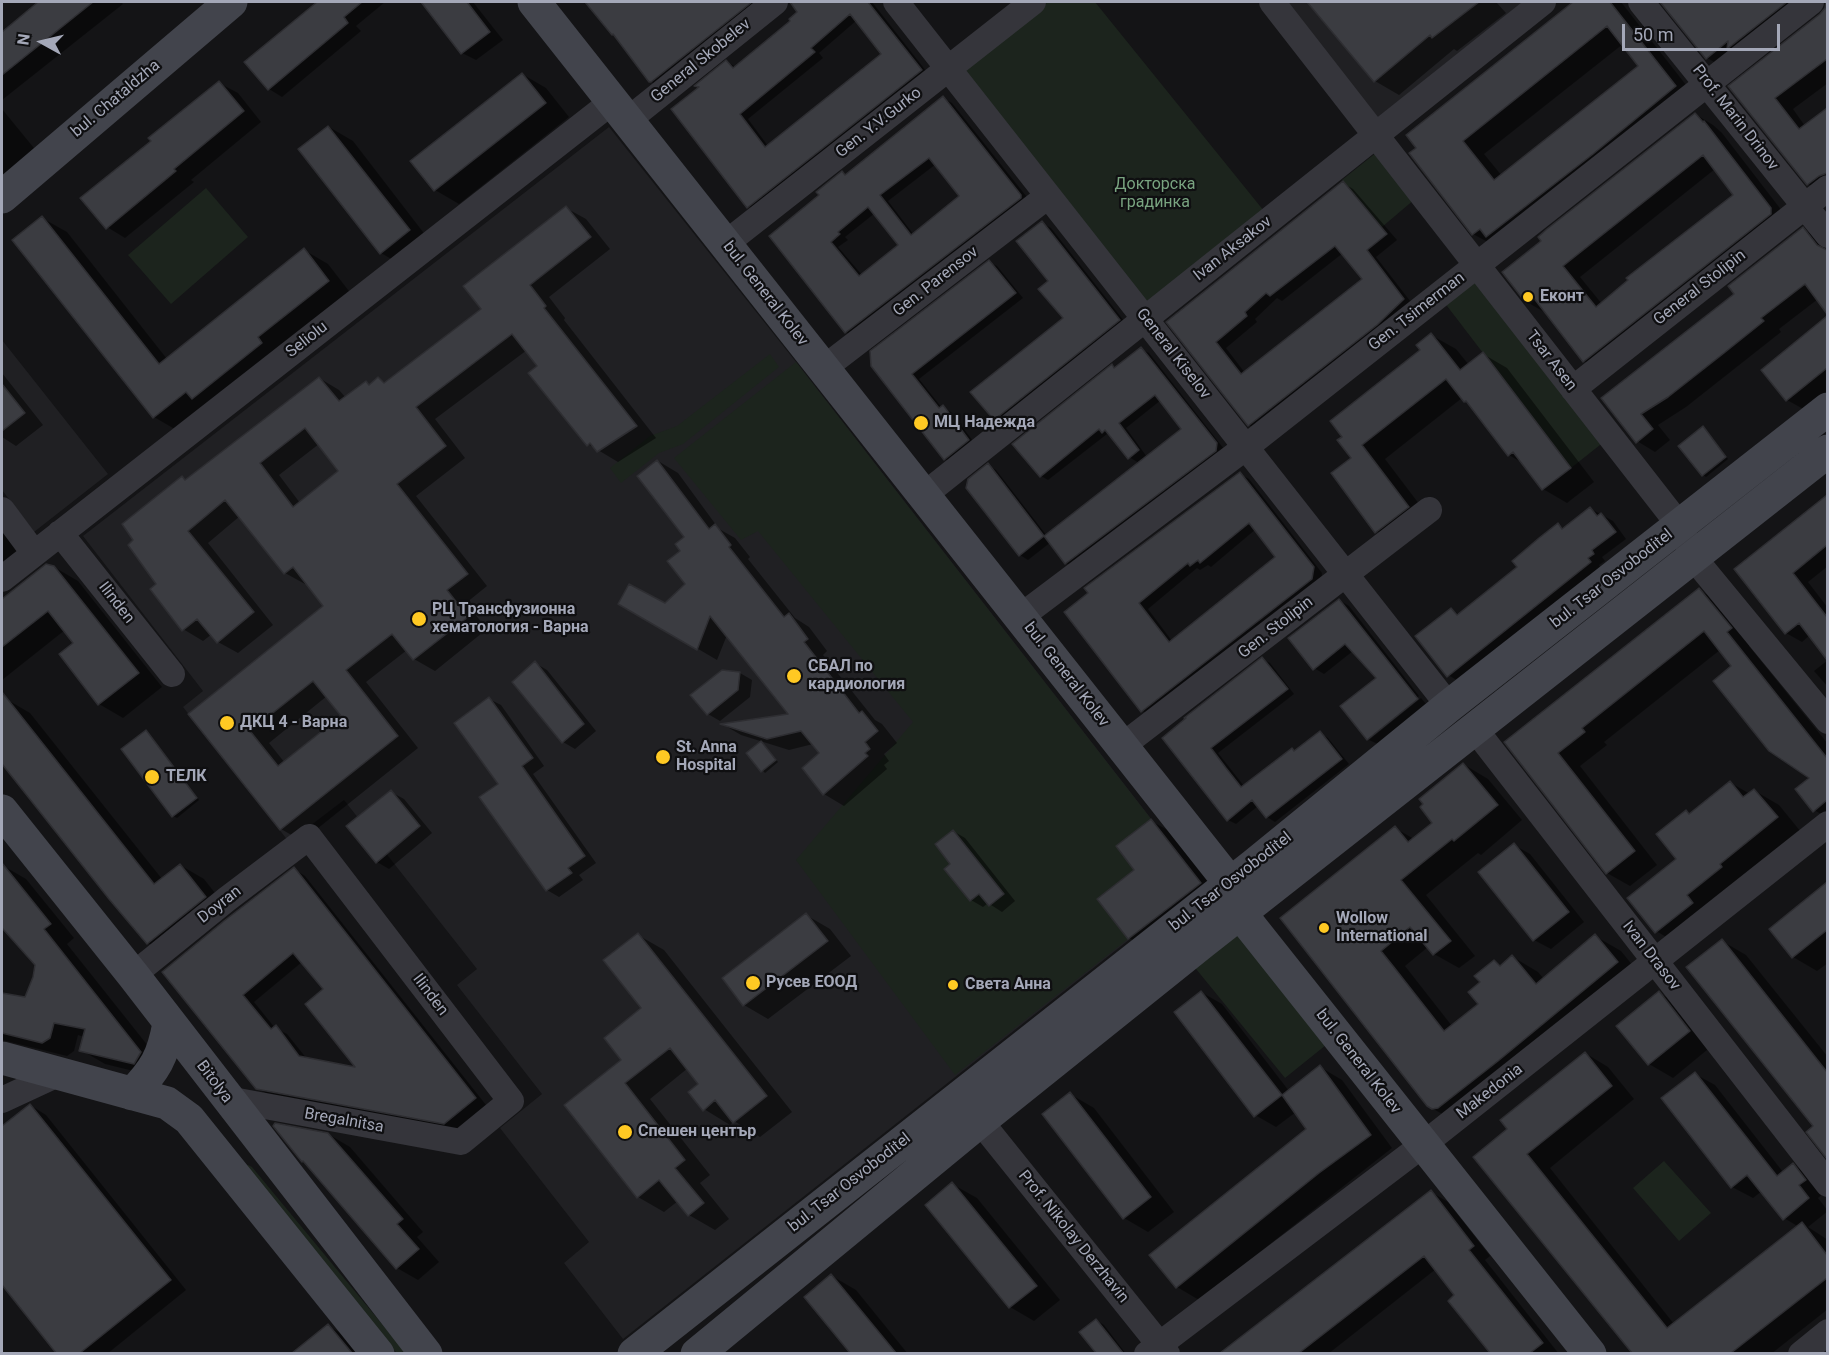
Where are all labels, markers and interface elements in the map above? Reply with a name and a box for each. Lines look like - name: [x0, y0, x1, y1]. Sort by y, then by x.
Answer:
- north arrow: [12, 12, 72, 72]
- scale bar: [1625, 12, 1782, 50]
- street label: General Skobelev: [647, 15, 755, 107]
- text: 50 m: [1633, 24, 1673, 45]
- text: N: [13, 33, 34, 46]
- street label: bul. Chataldzha: [68, 56, 164, 142]
- street label: Prof. Marin Drinov: [1688, 61, 1782, 175]
- street label: Gen. Y.V.Gurko: [832, 84, 926, 162]
- park label: Докторска градинка: [1114, 175, 1196, 213]
- street label: Ivan Aksakov: [1190, 213, 1276, 285]
- street label: bul. General Kolev: [718, 238, 812, 350]
- street label: Gen. Parensov: [890, 243, 982, 321]
- street label: General Stolipin: [1650, 246, 1750, 330]
- street label: Gen. Tsimerman: [1365, 269, 1469, 355]
- place label: Еконт: [1540, 287, 1584, 307]
- marker: Еконт: [1521, 290, 1535, 304]
- street label: General Kiselov: [1132, 305, 1214, 403]
- street label: Seliolu: [282, 318, 332, 362]
- street label: Tsar Asen: [1522, 327, 1580, 395]
- place label: МЦ Надежда: [934, 413, 1035, 433]
- marker: МЦ Надежда: [912, 414, 930, 432]
- street label: bul. Tsar Osvoboditel: [1547, 525, 1677, 633]
- street label: Ilinden: [94, 578, 138, 628]
- street label: Gen. Stolipin: [1235, 593, 1317, 663]
- place label: РЦ Трансфузионна хематология - Варна: [432, 600, 589, 638]
- marker: РЦ Трансфузионна хематология - Варна: [410, 610, 428, 628]
- street label: bul. General Kolev: [1019, 619, 1113, 731]
- place label: СБАЛ по кардиология: [808, 657, 905, 695]
- marker: СБАЛ по кардиология: [785, 667, 803, 685]
- place label: ДКЦ 4 - Варна: [240, 713, 347, 733]
- marker: ДКЦ 4 - Варна: [218, 714, 236, 732]
- place label: St. Anna Hospital: [676, 738, 737, 776]
- marker: St. Anna Hospital: [654, 748, 672, 766]
- place label: ТЕЛК: [166, 767, 207, 787]
- marker: ТЕЛК: [143, 768, 161, 786]
- street label: bul. Tsar Osvoboditel: [1166, 828, 1296, 936]
- street label: Doyran: [194, 882, 246, 928]
- place label: Wollow International: [1336, 909, 1428, 947]
- street label: Ivan Drasov: [1618, 917, 1684, 995]
- marker: Wollow International: [1317, 921, 1331, 935]
- street label: Ilinden: [408, 970, 452, 1020]
- place label: Русев ЕООД: [766, 973, 857, 993]
- marker: Русев ЕООД: [744, 974, 762, 992]
- place label: Света Анна: [965, 975, 1051, 995]
- marker: Света Анна: [946, 978, 960, 992]
- street label: bul. General Kolev: [1311, 1006, 1405, 1118]
- street label: Bitolya: [192, 1057, 236, 1107]
- street label: Makedonia: [1453, 1060, 1527, 1124]
- street label: Bregalnitsa: [303, 1105, 385, 1137]
- place label: Спешен център: [638, 1122, 756, 1142]
- marker: Спешен център: [616, 1123, 634, 1141]
- street label: bul. Tsar Osvoboditel: [785, 1129, 915, 1237]
- street label: Prof. Nikolay Derzhavin: [1014, 1167, 1132, 1307]

